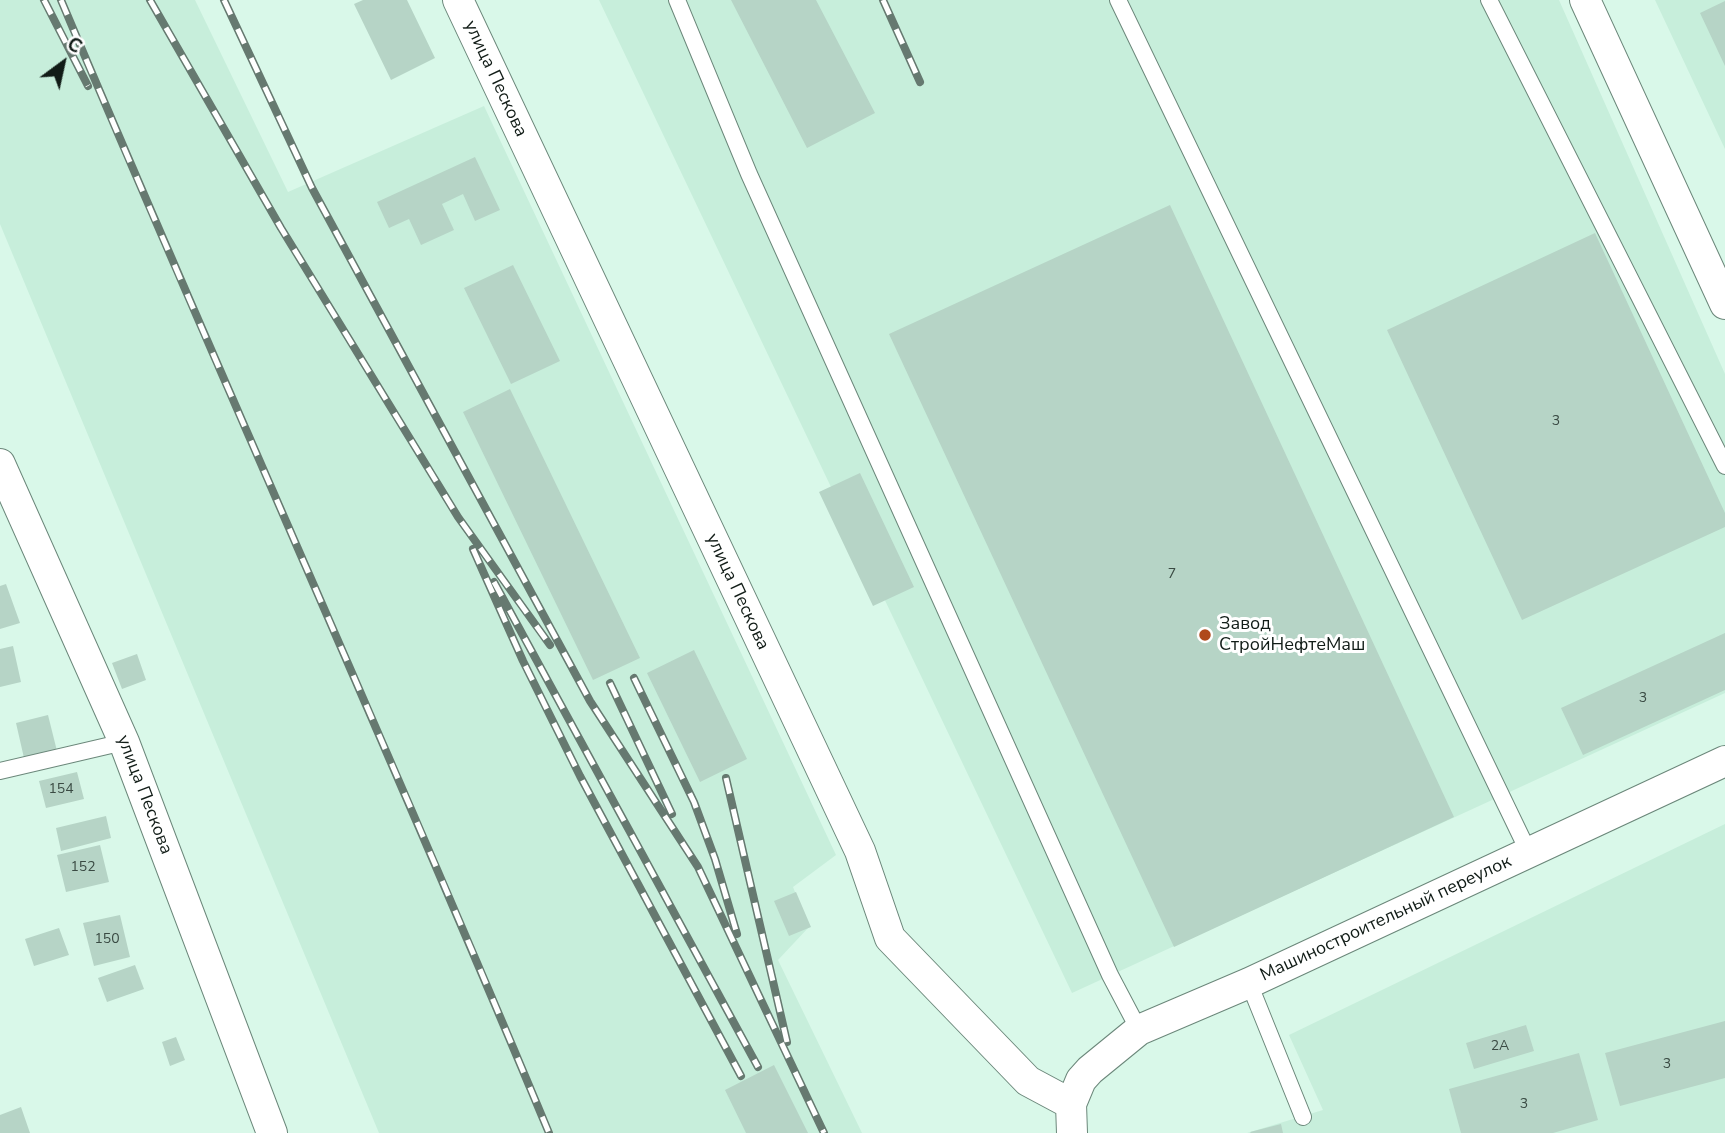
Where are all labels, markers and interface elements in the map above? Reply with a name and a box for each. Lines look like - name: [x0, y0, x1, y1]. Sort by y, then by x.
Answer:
- street label: улица Пескова: [459, 17, 531, 141]
- north arrow: [28, 28, 98, 98]
- text: С: [62, 31, 87, 60]
- house number: 3: [1552, 414, 1560, 430]
- street label: улица Пескова: [701, 530, 773, 654]
- house number: 7: [1168, 567, 1176, 583]
- place label: Завод СтройНефтеМаш: [1219, 614, 1365, 656]
- marker: Завод СтройНефтеМаш: [1197, 627, 1213, 643]
- house number: 3: [1639, 691, 1647, 707]
- street label: улица Пескова: [111, 732, 177, 858]
- house number: 154: [48, 782, 74, 798]
- street label: Машиностроительный переулок: [1257, 851, 1515, 987]
- house number: 152: [70, 860, 96, 876]
- house number: 150: [94, 932, 120, 948]
- house number: 2А: [1491, 1039, 1509, 1055]
- house number: 3: [1663, 1057, 1671, 1073]
- house number: 3: [1520, 1097, 1528, 1113]

